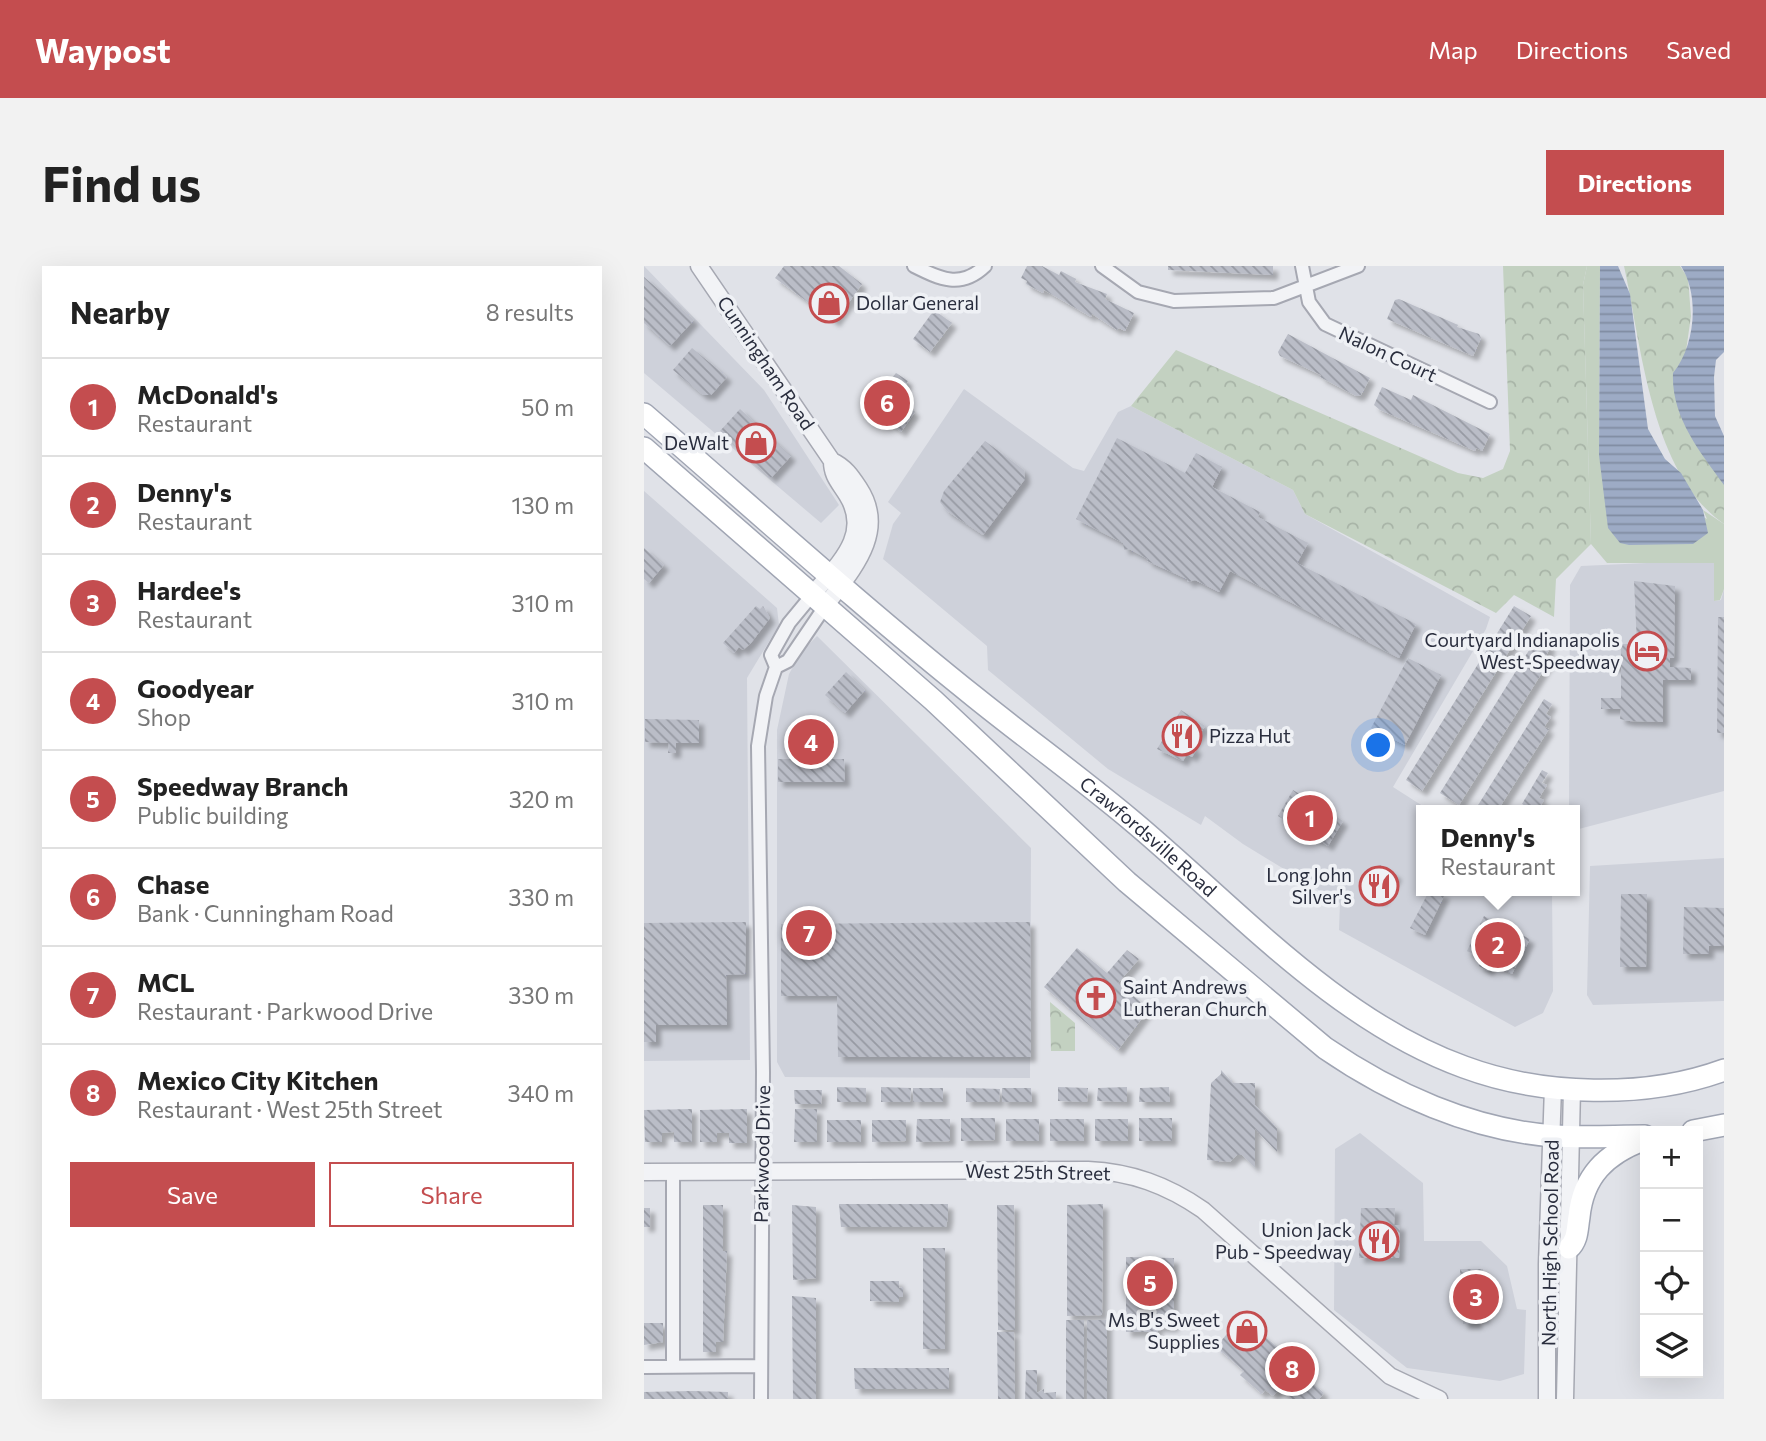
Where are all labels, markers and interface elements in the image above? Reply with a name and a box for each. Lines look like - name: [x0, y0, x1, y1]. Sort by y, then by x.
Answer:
- text: Waypost: [35, 29, 171, 70]
- text: Map: [1428, 35, 1478, 64]
- text: Directions: [1516, 35, 1628, 64]
- text: Saved: [1666, 35, 1731, 64]
- button: Directions: [1546, 150, 1724, 215]
- text: Find us: [42, 152, 201, 212]
- shop icon: Dollar General: [808, 282, 850, 324]
- street label: Cunningham Road: [713, 291, 820, 434]
- place label: Dollar General: [856, 291, 979, 314]
- text: Nearby: [70, 293, 170, 330]
- text: 8 results: [486, 298, 574, 326]
- street label: Nalon Court: [1336, 321, 1441, 386]
- pin: 6: [864, 377, 910, 429]
- text: McDonald's: [137, 378, 278, 409]
- text: 1: [88, 393, 98, 421]
- text: 50 m: [521, 393, 574, 421]
- text: Restaurant: [137, 409, 252, 437]
- shop icon: DeWalt: [735, 422, 777, 464]
- place label: DeWalt: [664, 431, 729, 454]
- text: Denny's: [137, 476, 232, 507]
- text: 2: [86, 491, 100, 519]
- text: 130 m: [512, 491, 574, 519]
- text: Restaurant: [137, 507, 252, 535]
- text: Hardee's: [137, 574, 241, 605]
- text: 3: [86, 589, 100, 617]
- text: 310 m: [512, 589, 574, 617]
- text: Restaurant: [137, 605, 252, 633]
- place label: Courtyard Indianapolis West-Speedway: [1424, 628, 1620, 673]
- hotel icon: Courtyard Indianapolis West-Speedway: [1626, 630, 1668, 672]
- text: Goodyear: [137, 672, 254, 703]
- text: 4: [86, 687, 100, 715]
- text: 310 m: [512, 687, 574, 715]
- text: Shop: [137, 703, 191, 731]
- restaurant icon: Pizza Hut: [1161, 715, 1203, 757]
- pin: 4: [788, 716, 834, 768]
- place label: Pizza Hut: [1209, 724, 1291, 747]
- your location: [1361, 728, 1395, 762]
- text: Speedway Branch: [137, 770, 349, 801]
- street label: Crawfordsville Road: [1075, 771, 1222, 901]
- text: 5: [86, 785, 100, 813]
- text: 320 m: [509, 785, 574, 813]
- pin: 1: [1287, 792, 1333, 844]
- text: Public building: [137, 801, 288, 829]
- popup: [1416, 805, 1580, 896]
- text: Denny's: [1440, 821, 1535, 852]
- text: Restaurant: [1440, 852, 1556, 880]
- place label: Long John Silver's: [1266, 863, 1352, 908]
- restaurant icon: Long John Silver's: [1358, 865, 1400, 907]
- text: Chase: [137, 868, 209, 899]
- text: 6: [86, 883, 100, 911]
- text: 330 m: [508, 883, 574, 911]
- text: Bank · Cunningham Road: [137, 899, 394, 927]
- pin: 7: [786, 907, 832, 959]
- pin: 2: [1475, 919, 1521, 971]
- text: MCL: [137, 966, 194, 997]
- place label: Saint Andrews Lutheran Church: [1123, 975, 1267, 1020]
- church icon: Saint Andrews Lutheran Church: [1075, 977, 1117, 1019]
- text: 7: [87, 981, 99, 1009]
- text: 330 m: [508, 981, 574, 1009]
- text: Restaurant · Parkwood Drive: [137, 997, 433, 1025]
- text: Mexico City Kitchen: [137, 1064, 379, 1095]
- text: 8: [86, 1079, 100, 1107]
- text: 340 m: [508, 1079, 574, 1107]
- street label: Parkwood Drive: [749, 1085, 774, 1223]
- text: Restaurant · West 25th Street: [137, 1095, 443, 1123]
- map controls: [1640, 1126, 1703, 1378]
- button: +: [1640, 1126, 1703, 1189]
- street label: North High School Road: [1536, 1140, 1563, 1346]
- street label: West 25th Street: [965, 1159, 1111, 1184]
- button: Save: [70, 1162, 315, 1227]
- button: Share: [329, 1162, 574, 1227]
- button: −: [1640, 1189, 1703, 1252]
- place label: Union Jack Pub - Speedway: [1215, 1218, 1352, 1263]
- restaurant icon: Union Jack Pub - Speedway: [1358, 1220, 1400, 1262]
- button: locate: [1640, 1252, 1703, 1315]
- pin: 5: [1127, 1257, 1173, 1309]
- pin: 3: [1453, 1271, 1499, 1323]
- place label: Ms B's Sweet Supplies: [1108, 1308, 1220, 1353]
- shop icon: Ms B's Sweet Supplies: [1226, 1310, 1268, 1352]
- button: layers: [1640, 1315, 1703, 1378]
- pin: 8: [1269, 1343, 1315, 1395]

